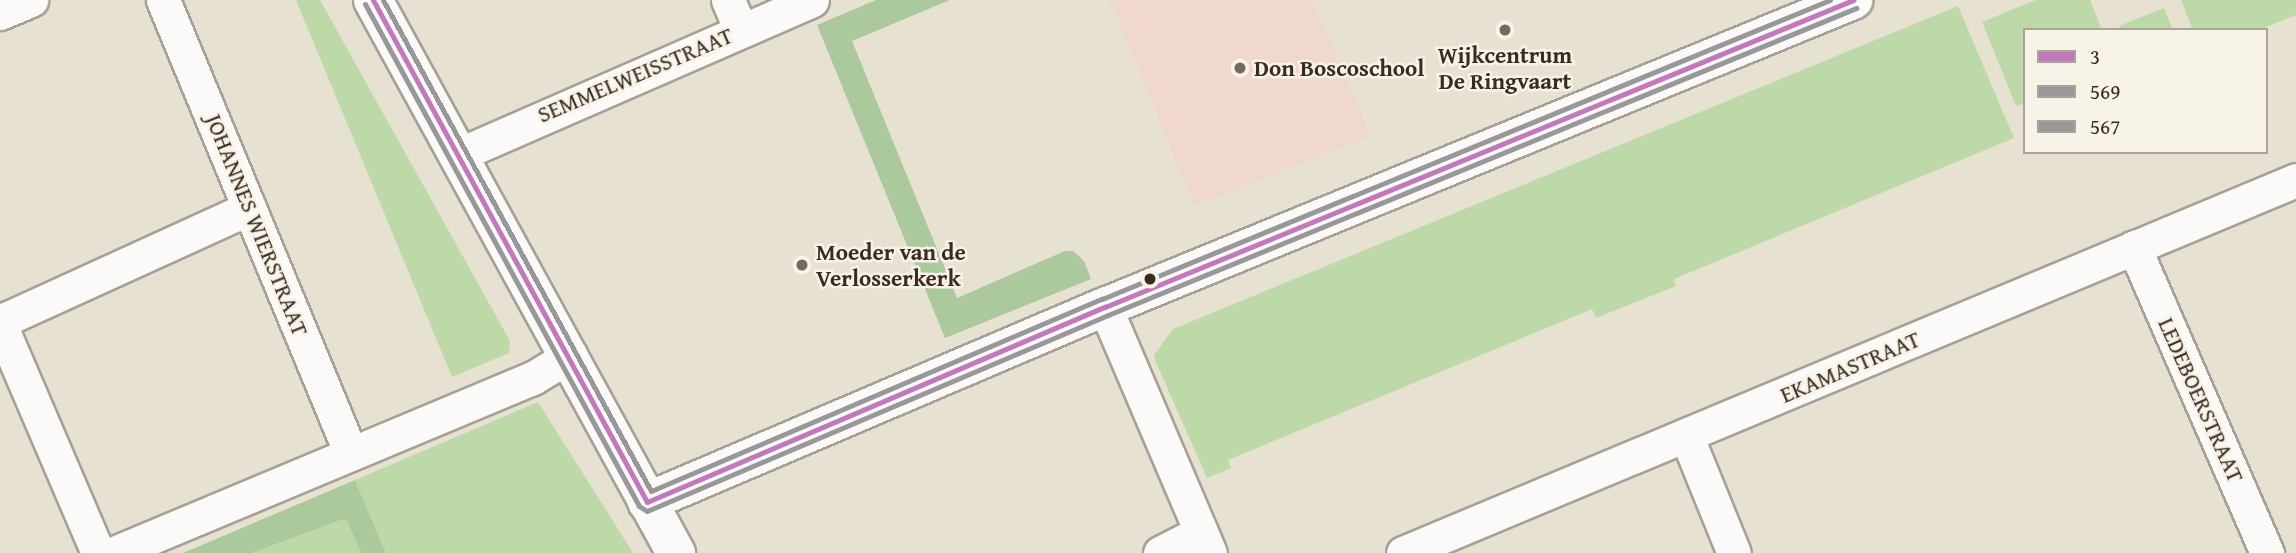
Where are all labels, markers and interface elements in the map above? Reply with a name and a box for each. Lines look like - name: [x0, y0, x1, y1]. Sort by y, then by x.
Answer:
- street label: SEMMELWEISSTRAAT: [533, 21, 737, 129]
- marker: Wijkcentrum De Ringvaart: [1497, 22, 1513, 38]
- legend: [2023, 28, 2268, 154]
- place label: Wijkcentrum De Ringvaart: [1438, 41, 1572, 95]
- text: 3: [2090, 41, 2100, 72]
- place label: Don Boscoschool: [1254, 54, 1424, 82]
- marker: Don Boscoschool: [1232, 60, 1248, 76]
- text: 569: [2090, 76, 2120, 107]
- street label: JOHANNES WIERSTRAAT: [200, 110, 314, 340]
- text: 567: [2090, 111, 2120, 142]
- place label: Moeder van de Verlosserkerk: [816, 238, 966, 292]
- marker: Moeder van de Verlosserkerk: [794, 257, 810, 273]
- unlabelled marker: [1143, 272, 1157, 286]
- street label: LEDEBOERSTRAAT: [2152, 313, 2250, 487]
- street label: EKAMASTRAAT: [1776, 325, 1924, 409]

